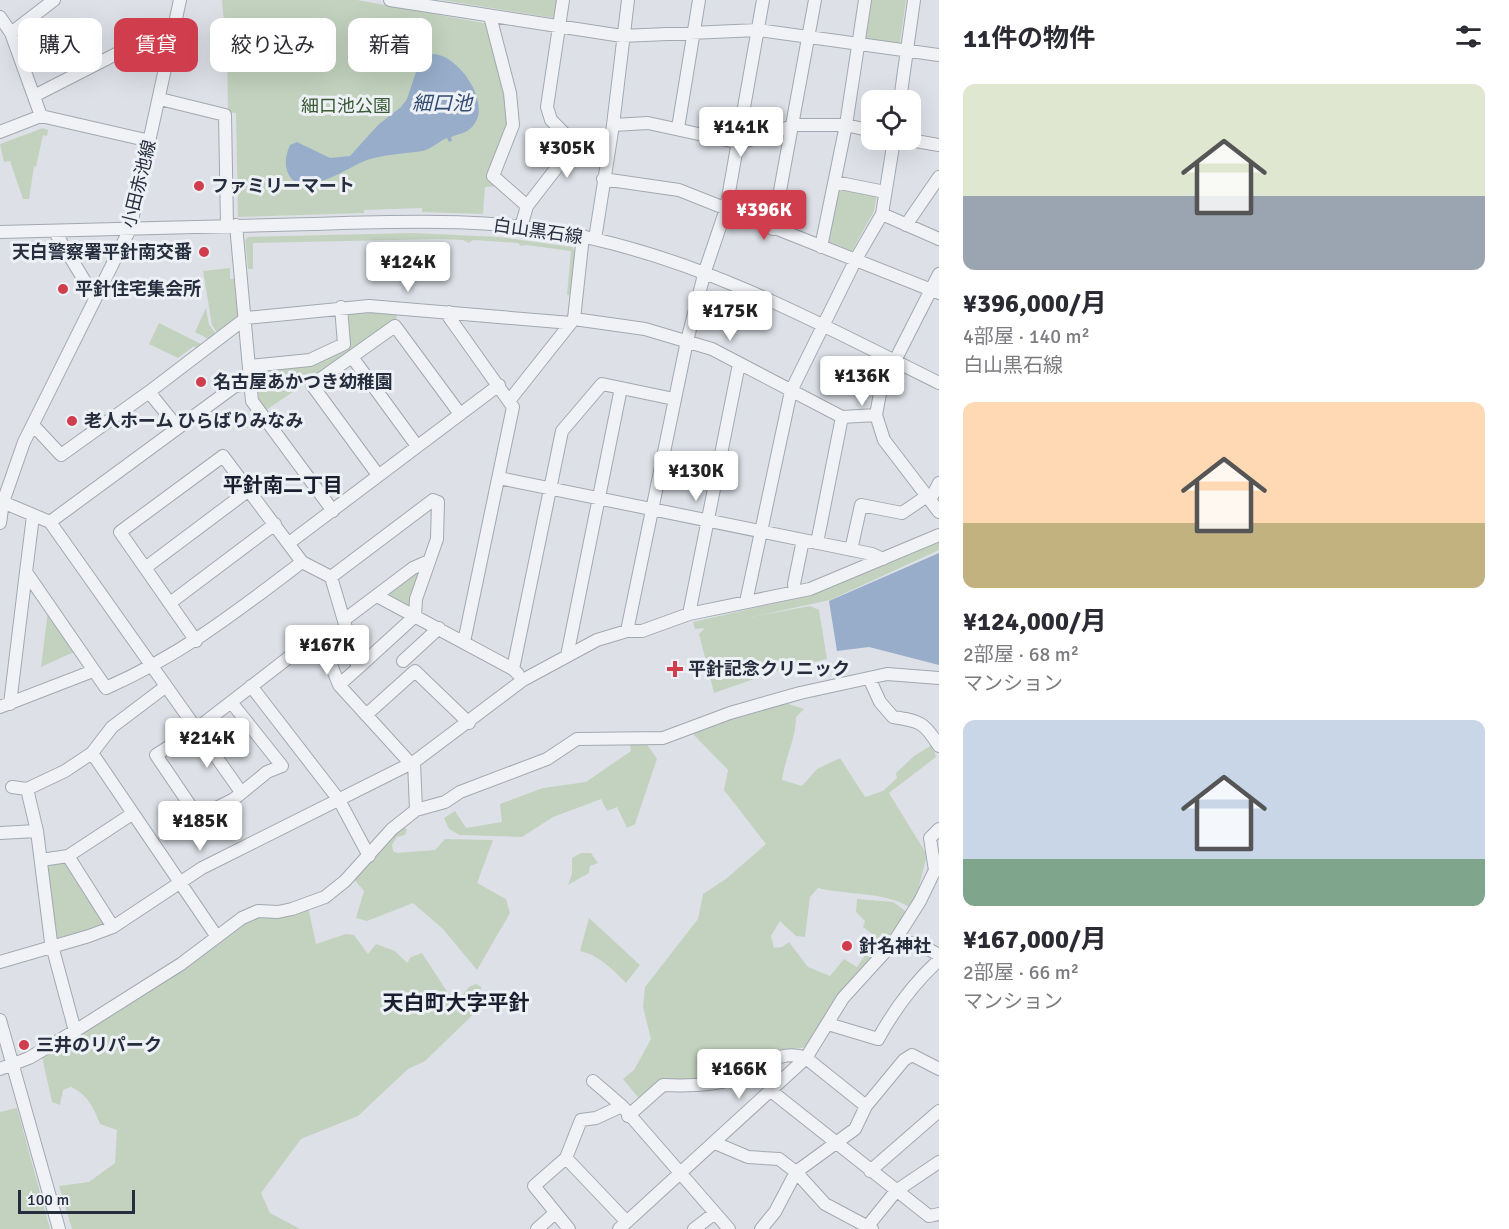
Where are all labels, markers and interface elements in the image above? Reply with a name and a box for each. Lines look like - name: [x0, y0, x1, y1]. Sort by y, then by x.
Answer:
- chip: 購入: [18, 18, 102, 72]
- chip: 賃貸: [114, 18, 198, 72]
- chip: 絞り込み: [210, 18, 336, 72]
- chip: 新着: [348, 18, 432, 72]
- icon: filters: [1452, 20, 1485, 53]
- text: 11件の物件: [963, 23, 1095, 55]
- map controls: [861, 90, 921, 150]
- button: locate: [861, 90, 921, 150]
- water label: 細口池: [412, 91, 474, 116]
- park label: 細口池公園: [301, 95, 391, 117]
- pin: ¥141K: [699, 107, 783, 158]
- text: ¥141K: [713, 114, 769, 139]
- icon: home: [1170, 123, 1278, 231]
- pin: ¥305K: [525, 128, 609, 179]
- text: ¥305K: [539, 135, 595, 160]
- street label: 小田赤池線: [117, 138, 161, 230]
- place label: ファミリーマート: [211, 175, 355, 197]
- marker: ファミリーマート: [192, 179, 206, 193]
- pin: ¥396K: [722, 190, 806, 241]
- text: ¥396K: [736, 197, 792, 222]
- street label: 白山黒石線: [492, 214, 584, 248]
- place label: 天白警察署平針南交番: [12, 241, 192, 263]
- pin: ¥124K: [366, 242, 450, 293]
- marker: 天白警察署平針南交番: [197, 245, 211, 259]
- text: ¥124K: [380, 249, 436, 274]
- place label: 平針住宅集会所: [75, 278, 201, 300]
- marker: 平針住宅集会所: [56, 282, 70, 296]
- text: ¥396,000/月: [963, 288, 1107, 320]
- pin: ¥175K: [688, 291, 772, 342]
- text: ¥175K: [702, 298, 758, 323]
- text: 4部屋 · 140 m²: [963, 324, 1090, 349]
- text: 白山黒石線: [963, 353, 1063, 378]
- pin: ¥136K: [820, 356, 904, 407]
- text: ¥136K: [834, 363, 890, 388]
- place label: 名古屋あかつき幼稚園: [213, 371, 393, 393]
- marker: 名古屋あかつき幼稚園: [194, 375, 208, 389]
- place label: 老人ホーム ひらばりみなみ: [84, 410, 303, 432]
- marker: 老人ホーム ひらばりみなみ: [65, 414, 79, 428]
- icon: home: [1170, 441, 1278, 549]
- pin: ¥130K: [654, 451, 738, 502]
- text: ¥130K: [668, 458, 724, 483]
- district label: 平針南二丁目: [223, 473, 343, 498]
- text: ¥124,000/月: [963, 606, 1107, 638]
- pin: ¥167K: [285, 625, 369, 676]
- text: ¥167K: [299, 632, 355, 657]
- text: 2部屋 · 68 m²: [963, 642, 1079, 667]
- place label: 平針記念クリニック: [688, 658, 850, 680]
- marker: 平針記念クリニック: [666, 660, 684, 678]
- text: マンション: [963, 671, 1063, 696]
- pin: ¥214K: [165, 718, 249, 769]
- text: ¥214K: [179, 725, 235, 750]
- icon: home: [1170, 759, 1278, 867]
- pin: ¥185K: [158, 801, 242, 852]
- text: ¥185K: [172, 808, 228, 833]
- text: ¥167,000/月: [963, 924, 1107, 956]
- place label: 針名神社: [859, 935, 931, 957]
- marker: 針名神社: [840, 939, 854, 953]
- text: 2部屋 · 66 m²: [963, 960, 1079, 985]
- text: マンション: [963, 989, 1063, 1014]
- district label: 天白町大字平針: [383, 990, 530, 1016]
- place label: 三井のリパーク: [36, 1034, 162, 1056]
- marker: 三井のリパーク: [17, 1038, 31, 1052]
- pin: ¥166K: [697, 1049, 781, 1100]
- text: ¥166K: [711, 1056, 767, 1081]
- scale bar: [18, 1187, 135, 1214]
- text: 100 m: [27, 1190, 69, 1210]

